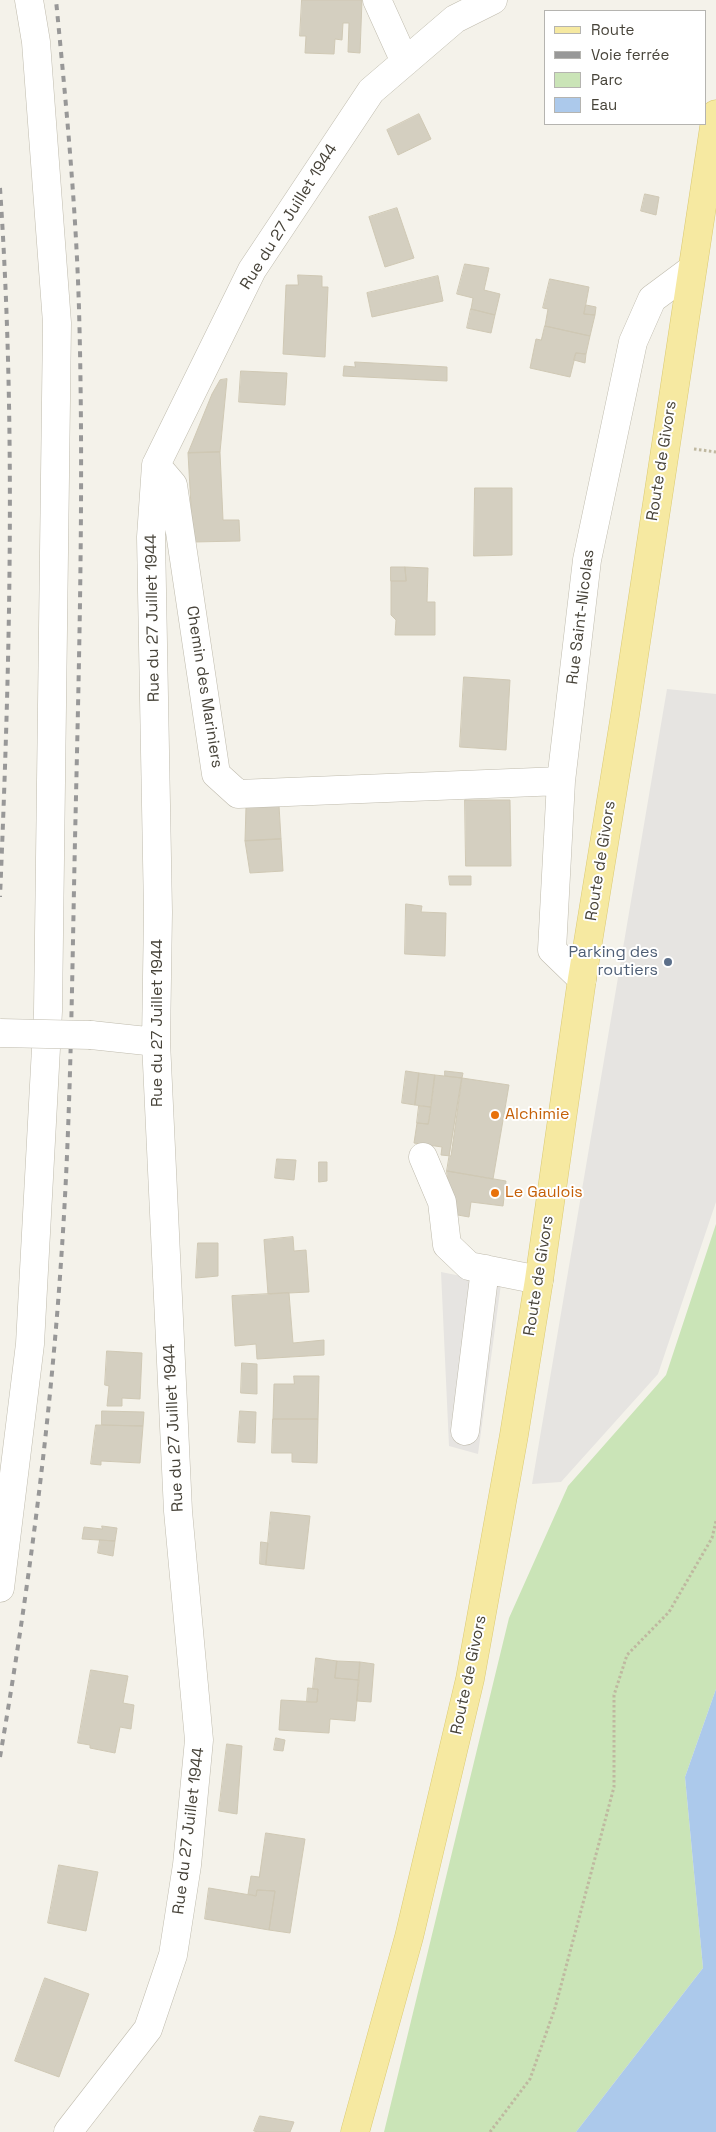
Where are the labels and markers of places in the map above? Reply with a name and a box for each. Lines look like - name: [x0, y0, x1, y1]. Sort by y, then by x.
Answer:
- place label: Parking des routiers: [568, 943, 658, 981]
- marker: Parking des routiers: [662, 956, 674, 968]
- place label: Alchimie: [505, 1105, 569, 1125]
- marker: Alchimie: [489, 1109, 501, 1121]
- place label: Le Gaulois: [505, 1183, 583, 1203]
- marker: Le Gaulois: [489, 1187, 501, 1199]

